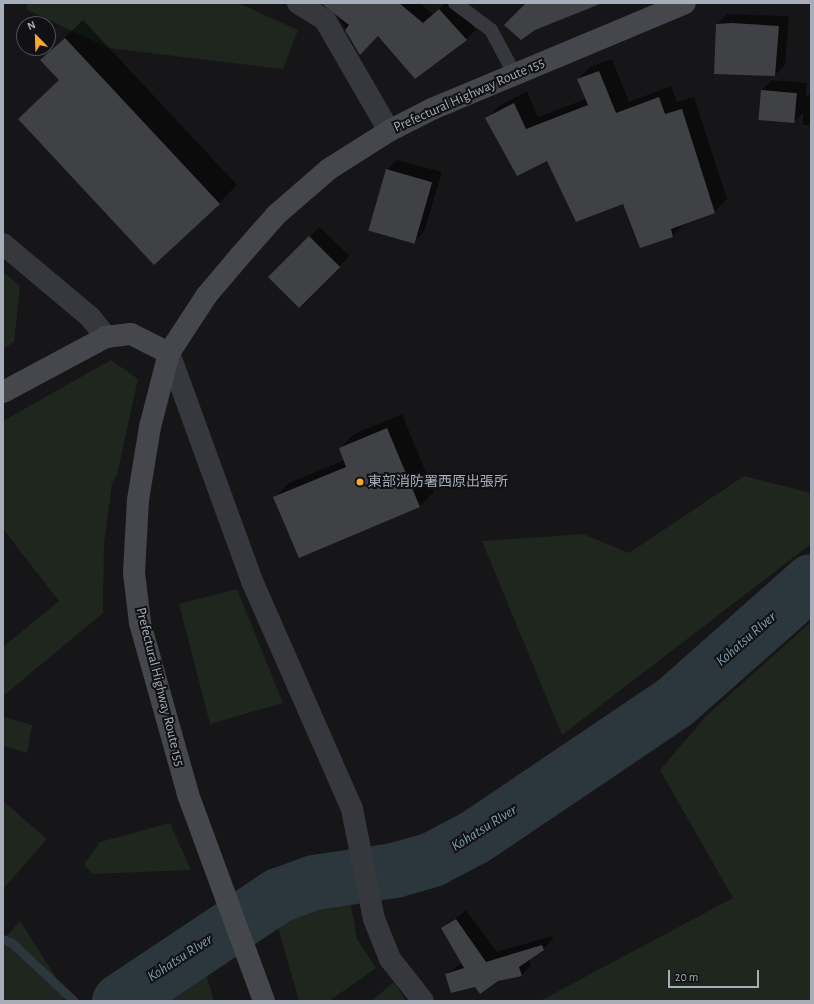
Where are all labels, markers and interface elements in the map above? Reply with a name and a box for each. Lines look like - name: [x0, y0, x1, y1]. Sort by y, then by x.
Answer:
- north arrow: [16, 16, 56, 56]
- text: N: [26, 19, 37, 32]
- street label: Prefectural Highway Route 155: [391, 54, 547, 136]
- place label: 東部消防署西原出張所: [368, 474, 508, 490]
- marker: 東部消防署西原出張所: [355, 477, 365, 487]
- street label: Prefectural Highway Route 155: [132, 606, 188, 768]
- water label: Kohatsu RIver: [712, 608, 780, 670]
- water label: Kohatsu RIver: [448, 801, 520, 855]
- water label: Kohatsu RIver: [144, 930, 216, 986]
- scale bar: [670, 962, 761, 988]
- text: 20 m: [675, 971, 698, 983]

